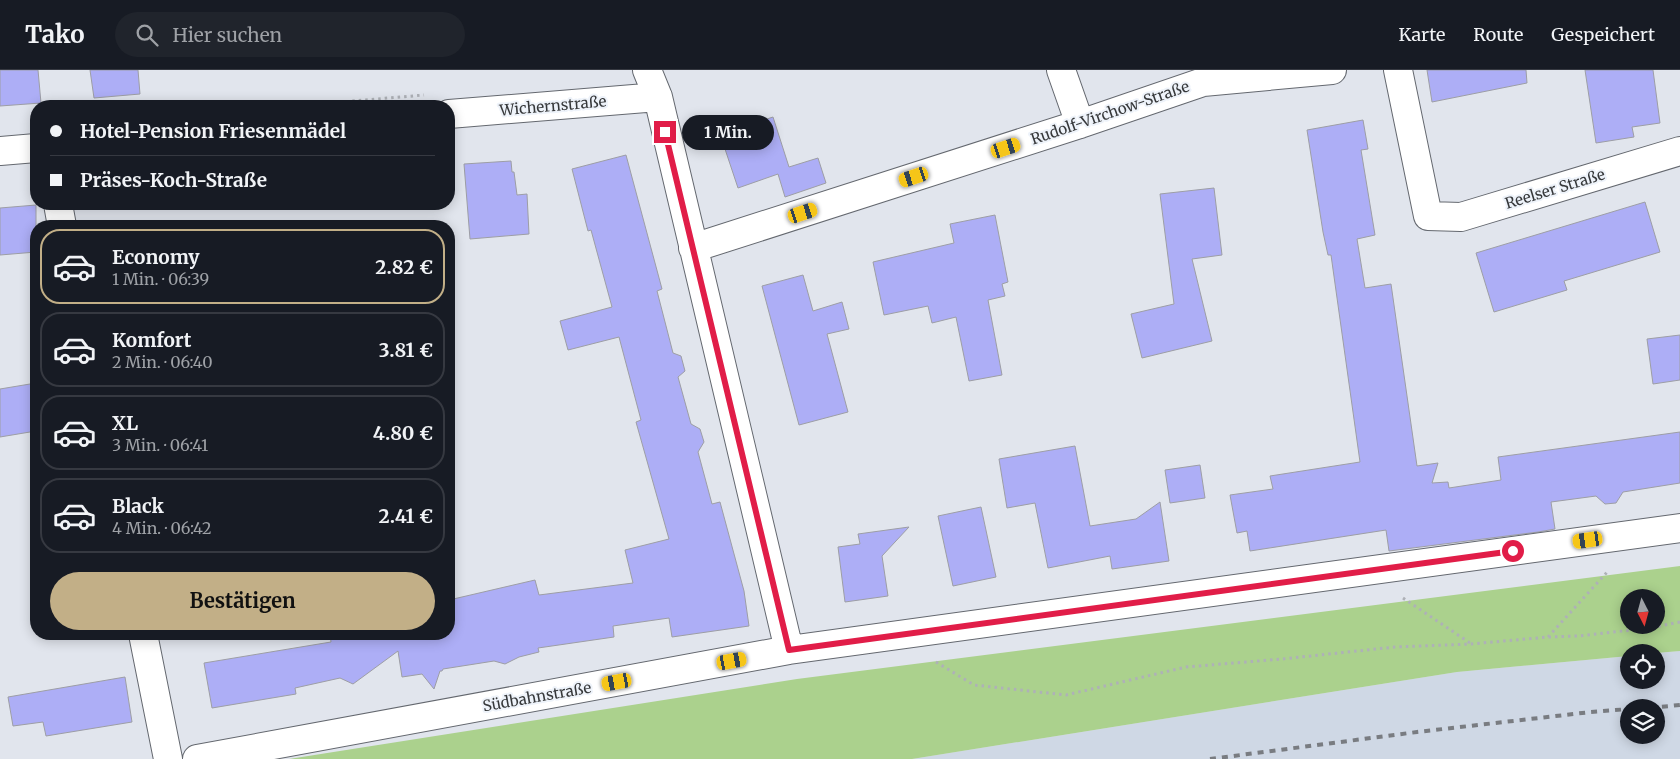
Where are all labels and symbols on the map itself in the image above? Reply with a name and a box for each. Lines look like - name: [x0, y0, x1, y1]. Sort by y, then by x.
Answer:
- street label: Rudolf-Virchow-Straße: [1028, 76, 1192, 149]
- street label: Wichernstraße: [498, 91, 607, 120]
- callout: 1 Min.: [682, 114, 775, 150]
- route end: [654, 121, 676, 143]
- car: [989, 136, 1022, 160]
- street label: Reelser Straße: [1503, 164, 1607, 213]
- car: [897, 165, 930, 189]
- car: [786, 201, 819, 225]
- car: [1572, 530, 1603, 550]
- route start: [1502, 540, 1524, 562]
- north arrow: [1620, 589, 1665, 634]
- car: [715, 651, 748, 671]
- car: [600, 672, 633, 692]
- street label: Südbahnstraße: [481, 678, 593, 715]

